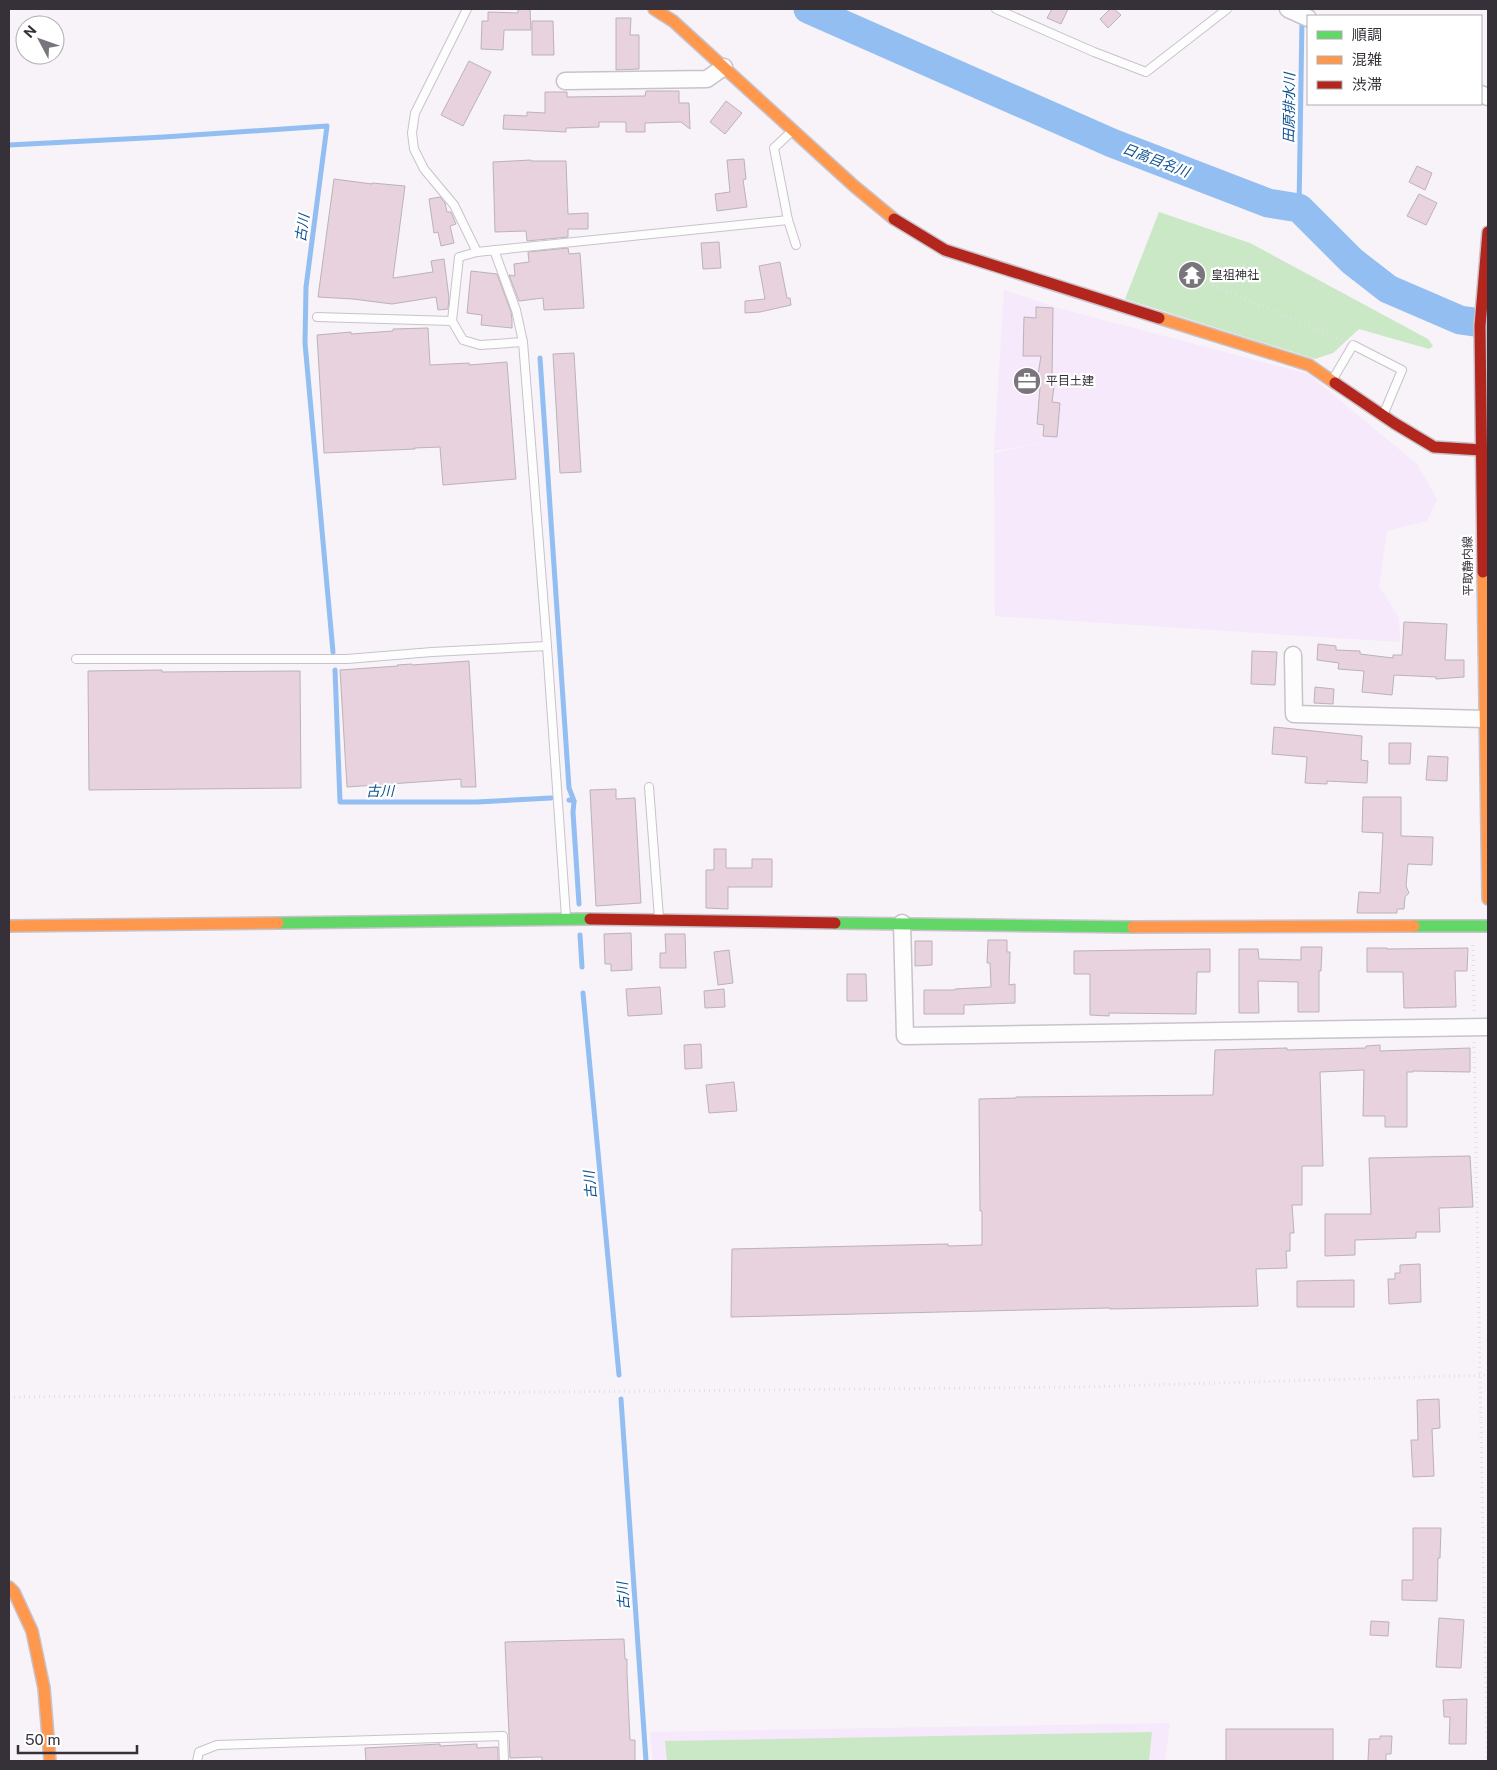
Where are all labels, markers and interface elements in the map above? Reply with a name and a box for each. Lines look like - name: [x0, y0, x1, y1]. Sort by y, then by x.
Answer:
- north arrow: [15, 15, 65, 65]
- legend: [1307, 15, 1482, 105]
- text: N: [21, 22, 40, 41]
- text: 順調: [1352, 26, 1382, 43]
- text: 混雑: [1352, 51, 1382, 68]
- water label: 田原排水川: [1280, 71, 1298, 143]
- text: 渋滞: [1352, 76, 1382, 93]
- water label: 日高目名川: [1120, 140, 1193, 181]
- water label: 古川: [292, 211, 312, 243]
- temple icon: 皇祖神社: [1177, 260, 1207, 290]
- place label: 皇祖神社: [1211, 268, 1259, 282]
- office icon: 平目土建: [1012, 366, 1042, 396]
- place label: 平目土建: [1046, 374, 1094, 388]
- street label: 平取静内線: [1460, 536, 1476, 596]
- water label: 古川: [366, 783, 396, 799]
- water label: 古川: [581, 1168, 599, 1200]
- water label: 古川: [614, 1579, 632, 1611]
- scale bar: [18, 1722, 136, 1754]
- text: 50 m: [25, 1731, 60, 1748]

